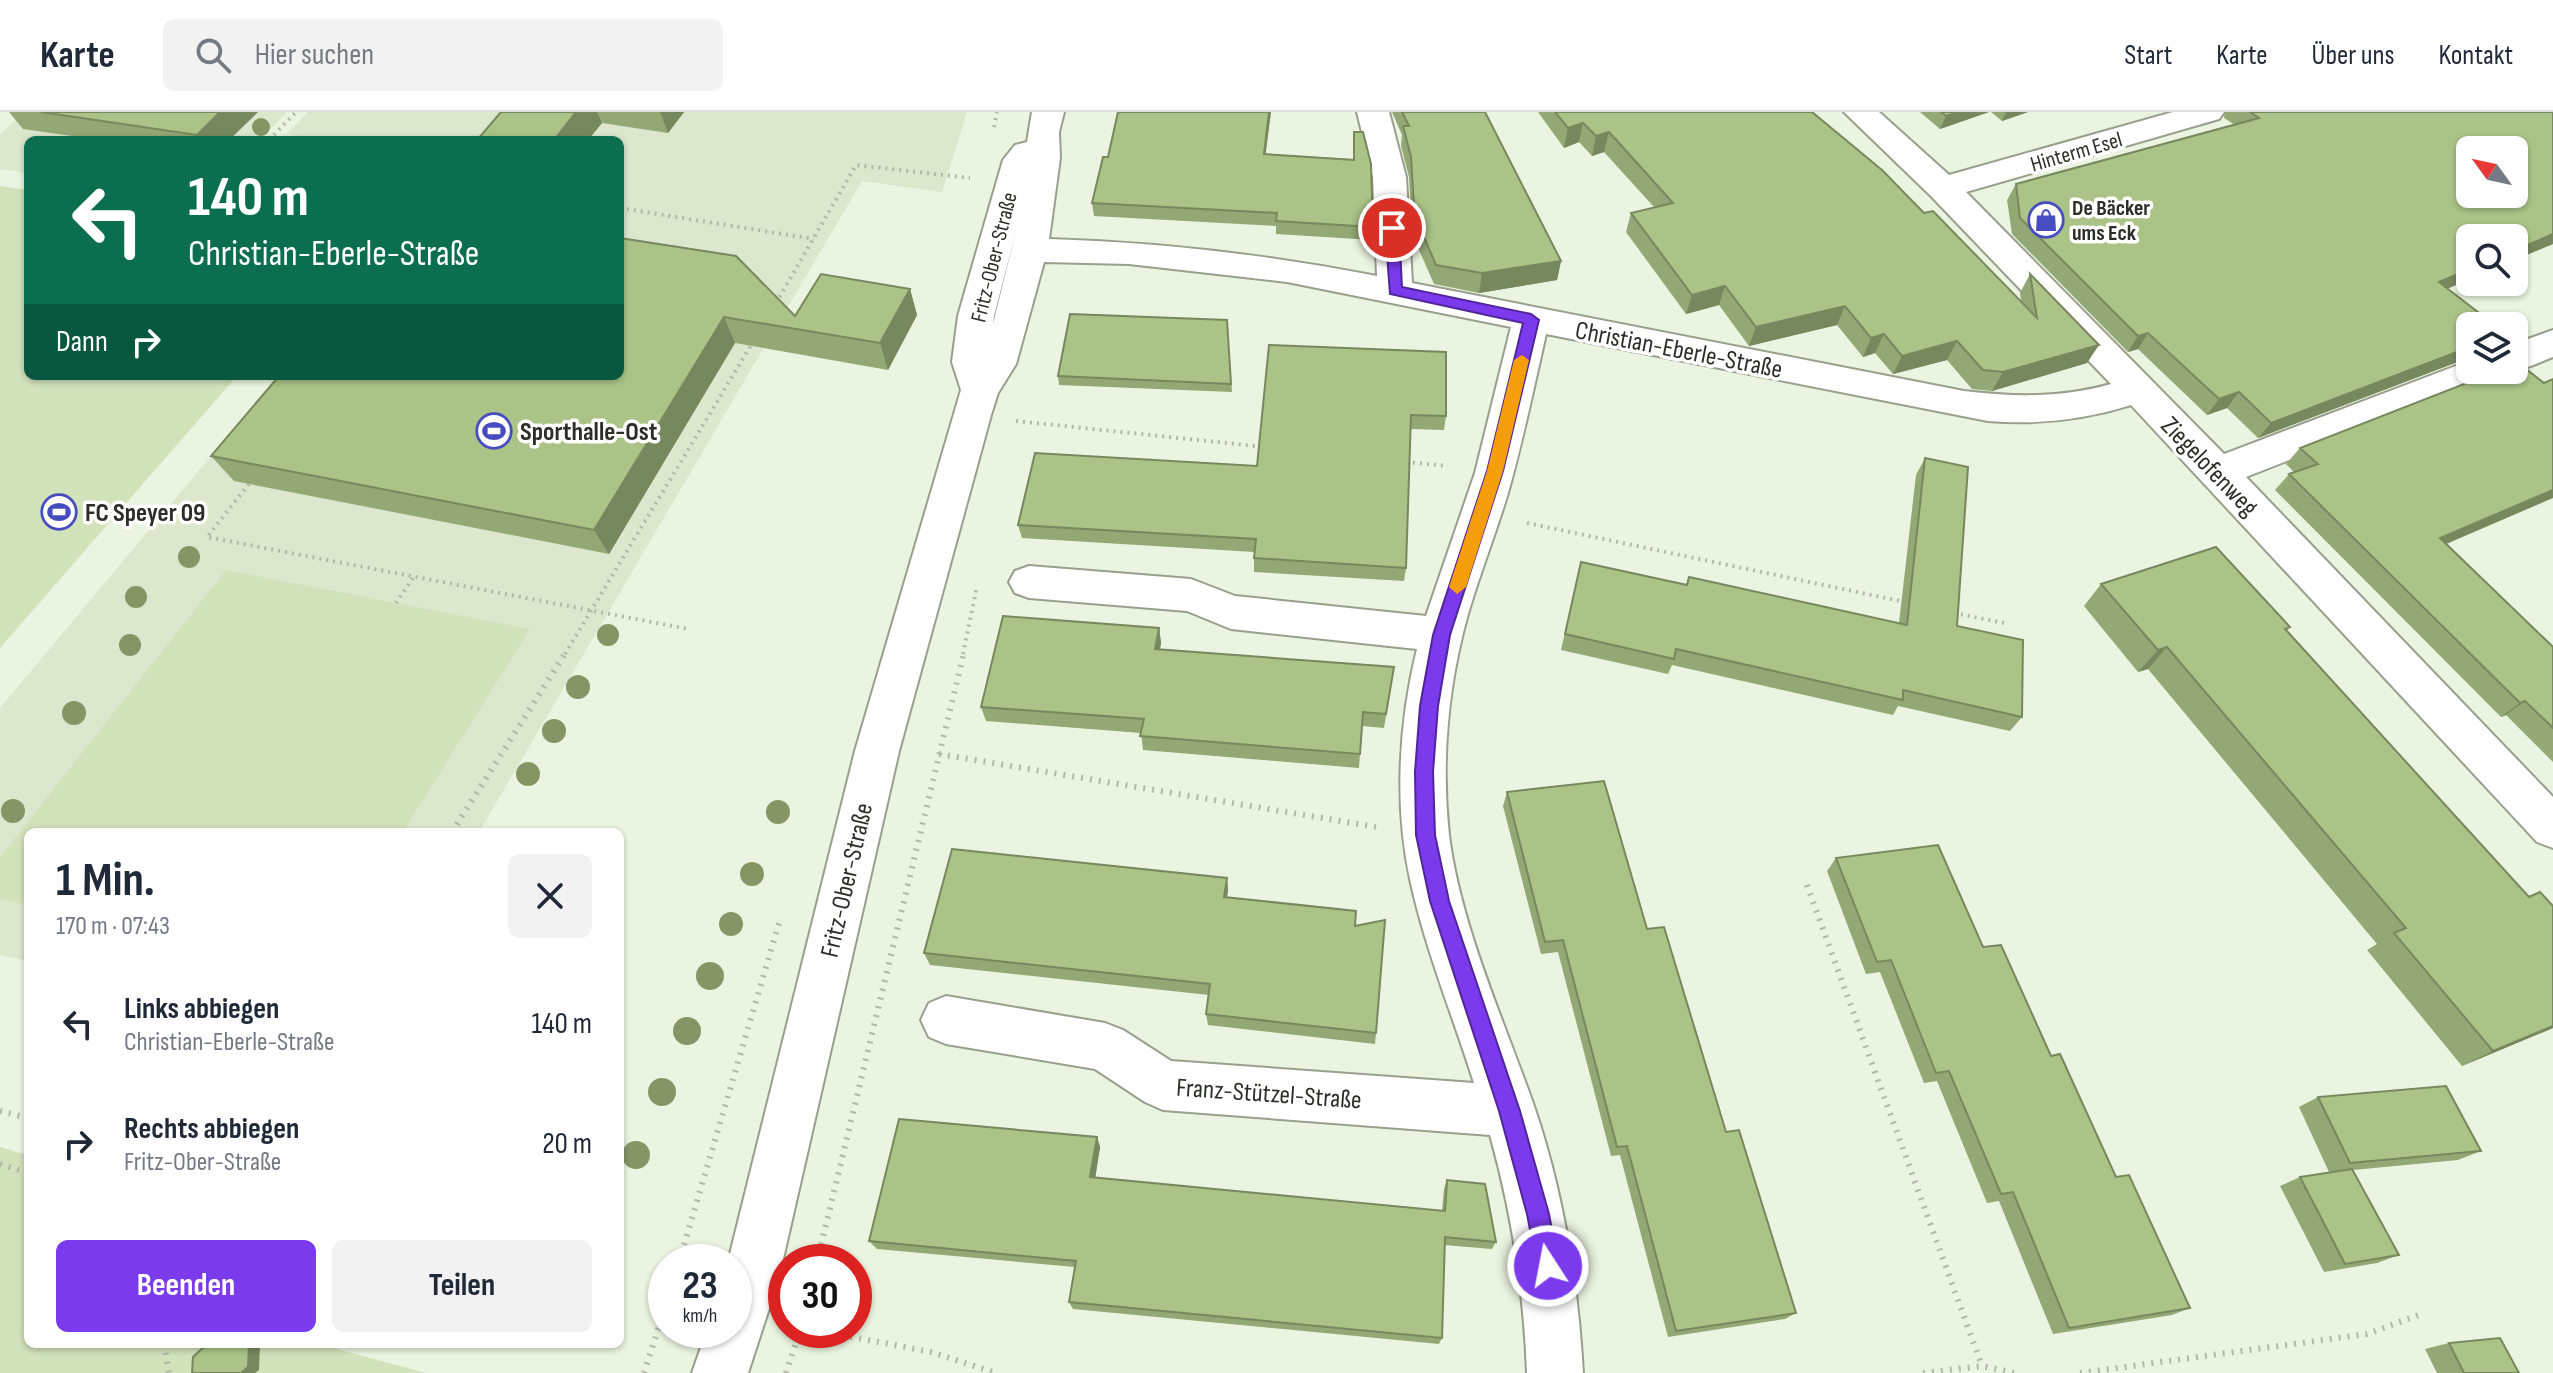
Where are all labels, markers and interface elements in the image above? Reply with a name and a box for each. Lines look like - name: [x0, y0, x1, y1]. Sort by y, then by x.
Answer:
- search box: [163, 19, 723, 91]
- text: Karte: [40, 33, 115, 78]
- icon: search: [191, 33, 235, 77]
- text: Hier suchen: [255, 37, 374, 73]
- text: Start: [2124, 39, 2172, 72]
- text: Karte: [2216, 39, 2268, 72]
- text: Über uns: [2312, 39, 2395, 72]
- text: Kontakt: [2439, 39, 2513, 72]
- street label: Hinterm Esel: [2027, 127, 2125, 178]
- north arrow: [2456, 136, 2528, 208]
- map controls: [2456, 136, 2528, 384]
- text: 140 m: [188, 165, 309, 232]
- icon: left: [56, 168, 160, 272]
- street label: Fritz-Ober-Straße: [965, 190, 1024, 325]
- pin: [1358, 194, 1426, 262]
- place label: De Bäcker ums Eck: [2072, 195, 2150, 247]
- shop icon: De Bäcker ums Eck: [2027, 201, 2065, 239]
- icon: arrive: [1370, 206, 1414, 250]
- button: search: [2456, 224, 2528, 296]
- text: Christian-Eberle-Straße: [188, 233, 479, 276]
- button: layers: [2456, 312, 2528, 384]
- street label: Christian-Eberle-Straße: [1572, 315, 1785, 386]
- icon: right: [124, 320, 168, 364]
- text: Dann: [56, 324, 108, 360]
- street label: Ziegelofenweg: [2154, 411, 2264, 523]
- sports icon: Sporthalle-Ost: [475, 412, 513, 450]
- place label: Sporthalle-Ost: [520, 417, 658, 448]
- sports icon: FC Speyer 09: [40, 493, 78, 531]
- place label: FC Speyer 09: [85, 498, 205, 529]
- street label: Fritz-Ober-Straße: [815, 800, 880, 960]
- text: 1 Min.: [56, 852, 155, 909]
- button: close: [508, 854, 592, 938]
- text: 170 m · 07:43: [56, 911, 170, 942]
- text: Links abbiegen: [124, 991, 279, 1027]
- icon: left: [56, 1002, 100, 1046]
- text: 140 m: [532, 1006, 592, 1042]
- text: Christian-Eberle-Straße: [124, 1027, 334, 1058]
- street label: Franz-Stützel-Straße: [1175, 1073, 1363, 1116]
- text: Rechts abbiegen: [124, 1111, 299, 1147]
- icon: right: [56, 1122, 100, 1166]
- text: 20 m: [542, 1126, 592, 1162]
- text: Fritz-Ober-Straße: [124, 1147, 281, 1178]
- position arrow: [1506, 1224, 1590, 1308]
- button: Beenden: [56, 1240, 316, 1332]
- button: Teilen: [332, 1240, 592, 1332]
- speed limit sign: 30: [768, 1244, 872, 1348]
- text: 23: [682, 1262, 718, 1310]
- text: km/h: [683, 1304, 717, 1328]

